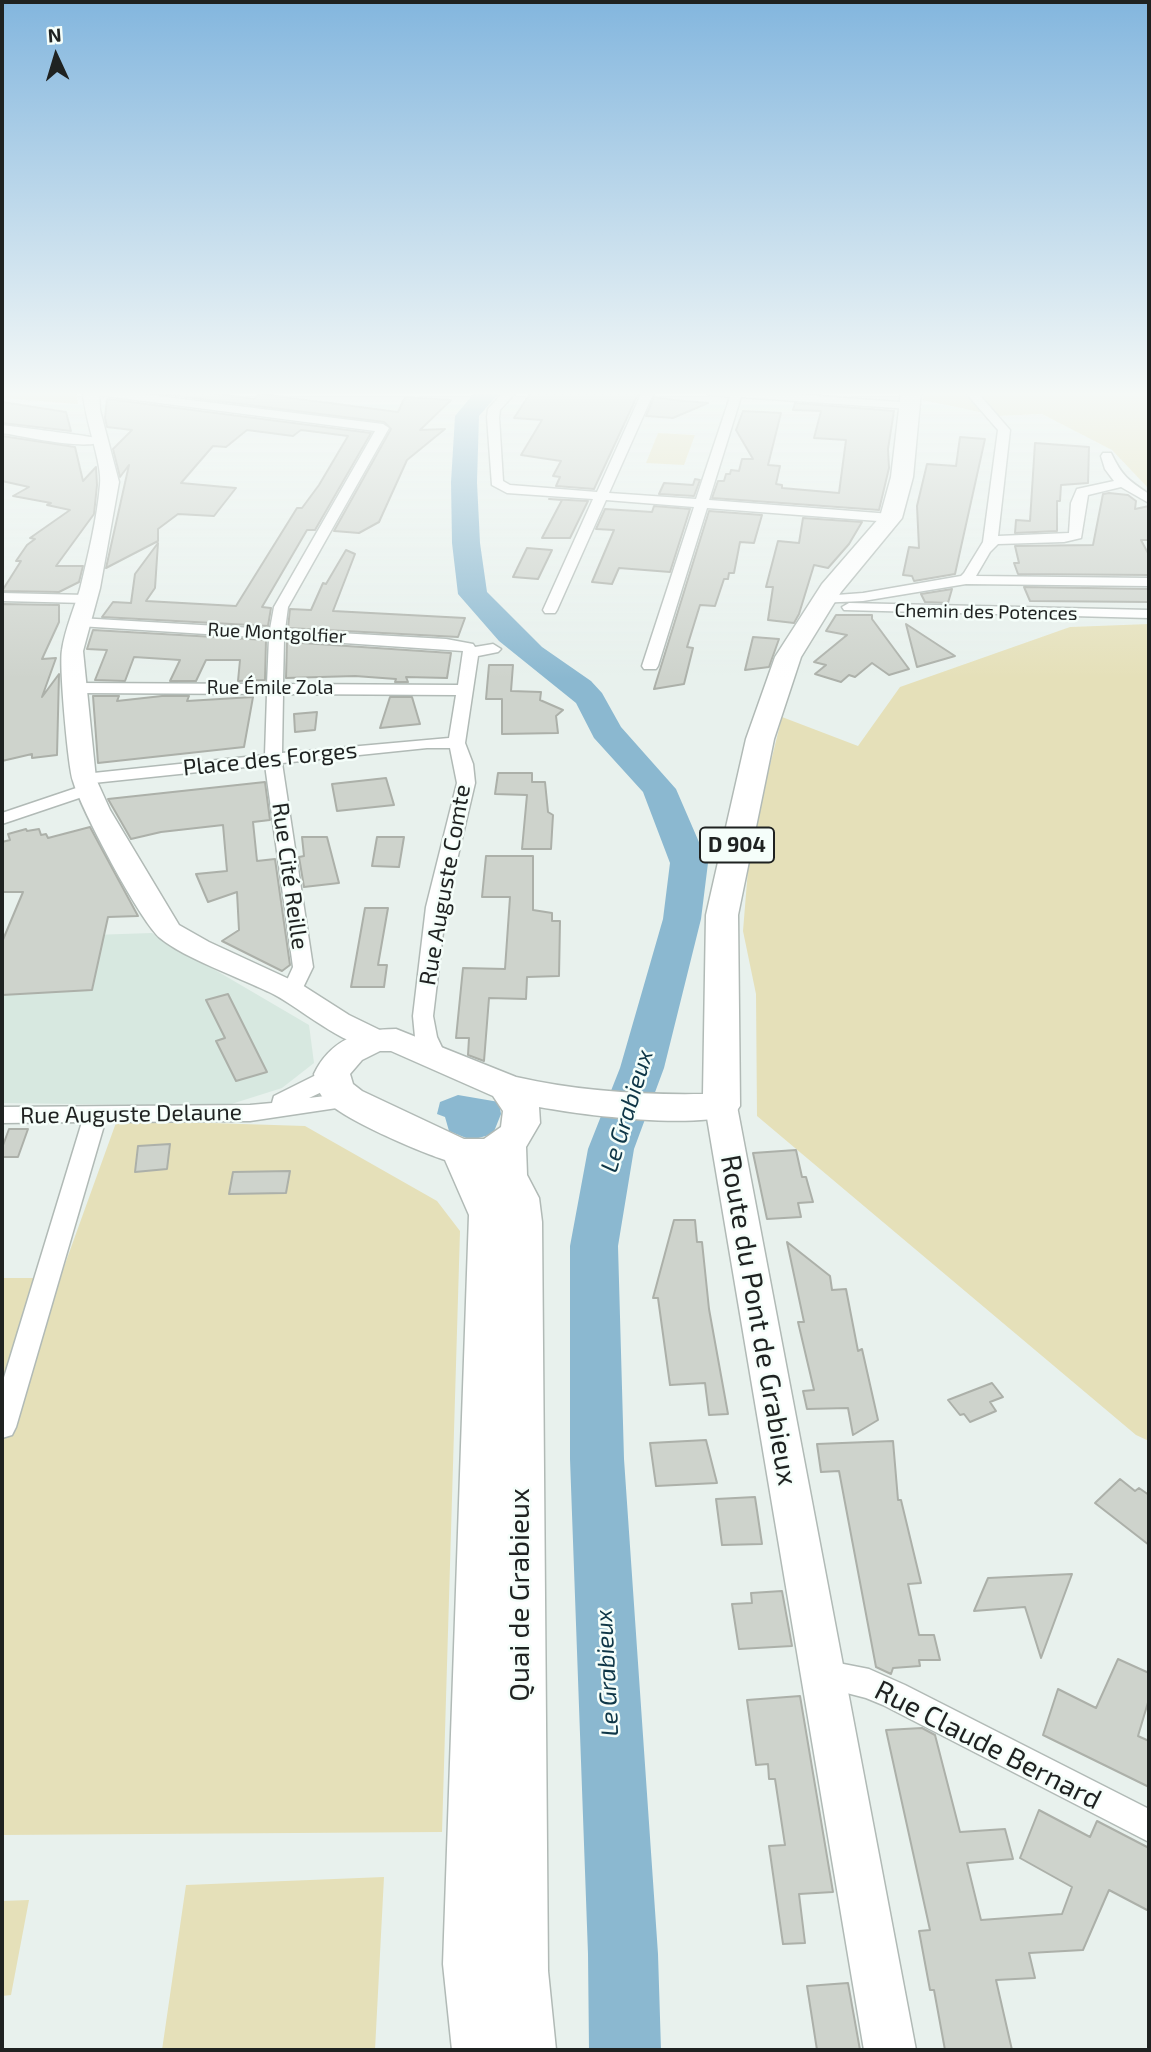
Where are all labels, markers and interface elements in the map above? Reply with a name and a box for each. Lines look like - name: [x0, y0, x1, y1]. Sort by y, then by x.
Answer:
- north arrow: [21, 21, 91, 91]
- text: N: [47, 23, 62, 47]
- street label: Chemin des Potences: [894, 599, 1078, 625]
- street label: Rue Montgolfier: [207, 618, 347, 648]
- street label: Rue Émile Zola: [207, 677, 333, 699]
- street label: Place des Forges: [182, 736, 358, 782]
- street label: Rue Auguste Comte: [414, 782, 476, 988]
- street label: Rue Cité Reille: [266, 801, 314, 951]
- road number: D 904: [700, 828, 774, 862]
- water label: Le Grabieux: [595, 1046, 659, 1176]
- street label: Rue Auguste Delaune: [20, 1098, 242, 1130]
- street label: Route du Pont de Grabieux: [713, 1152, 805, 1488]
- street label: Quai de Grabieux: [503, 1488, 537, 1702]
- water label: Le Grabieux: [589, 1609, 625, 1737]
- street label: Rue Claude Bernard: [869, 1673, 1107, 1817]

